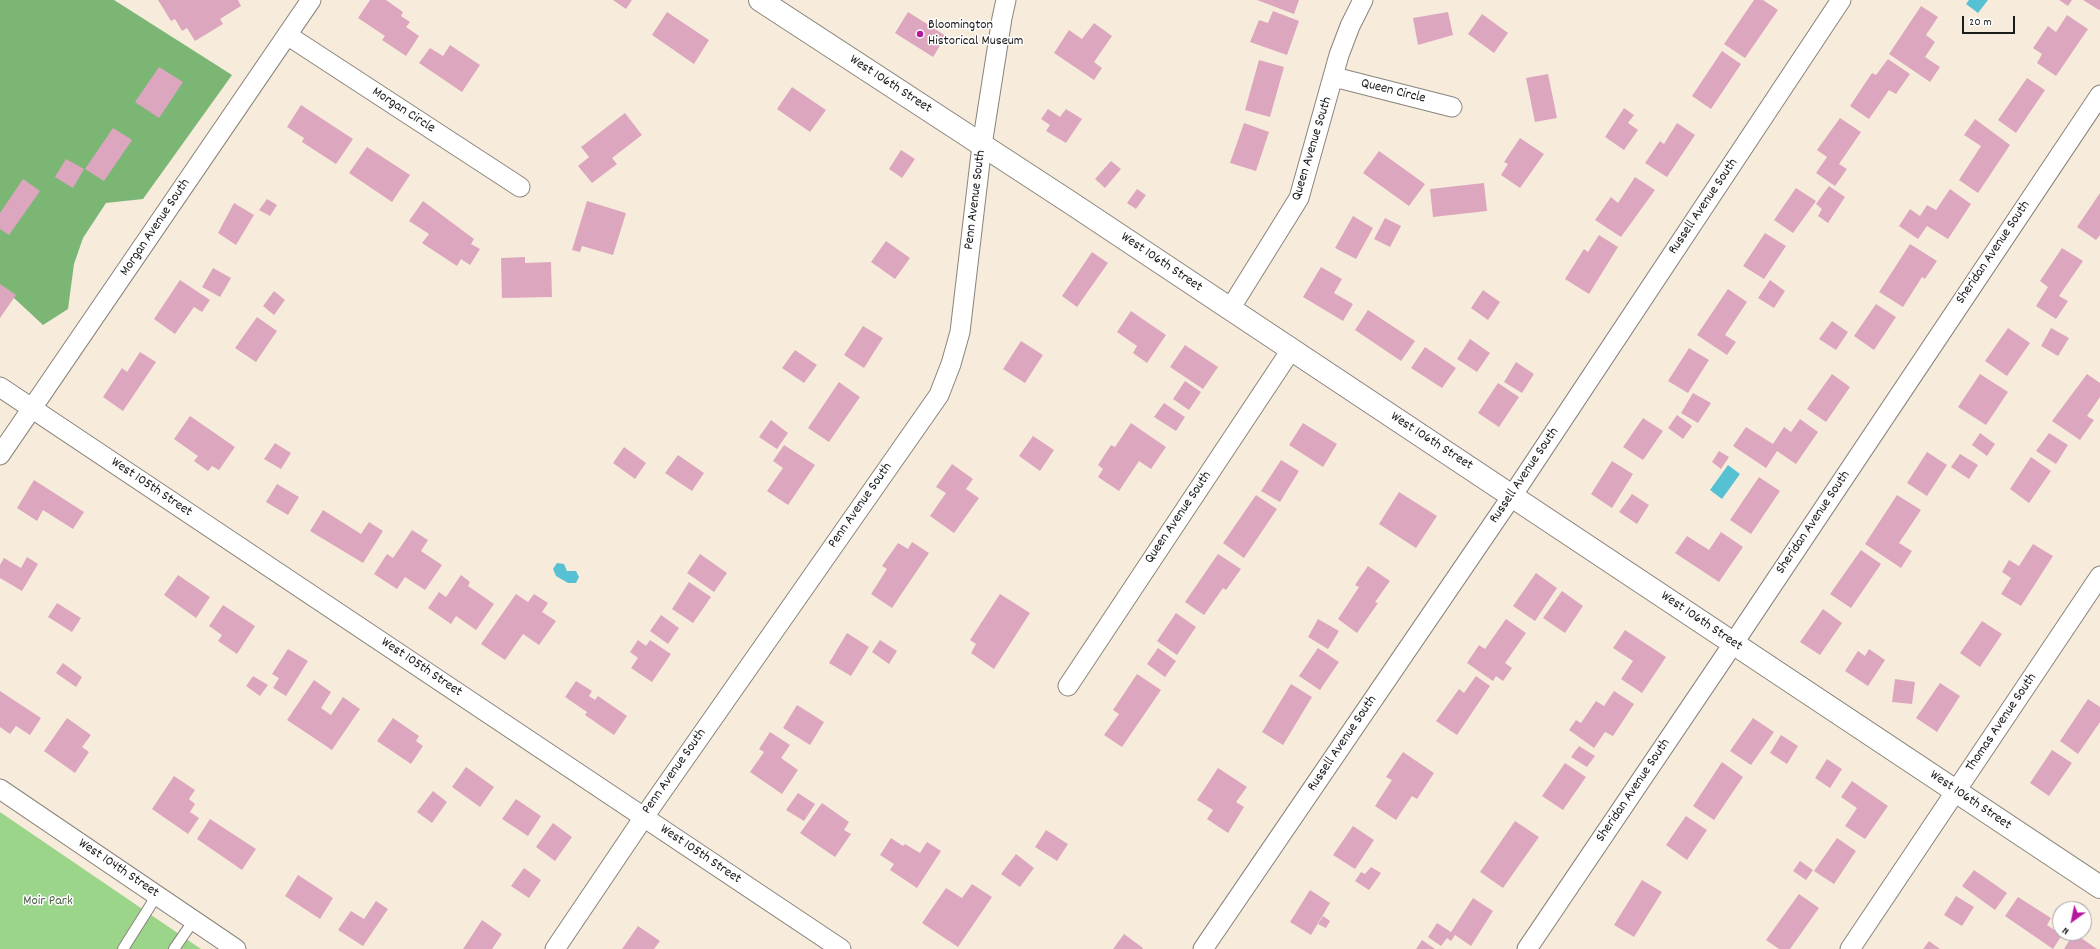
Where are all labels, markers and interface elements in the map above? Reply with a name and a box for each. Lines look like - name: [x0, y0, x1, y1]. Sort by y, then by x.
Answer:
- scale bar: [1964, 8, 2017, 34]
- text: 20 m: [1969, 14, 1992, 31]
- place label: Bloomington Historical Museum: [928, 18, 1023, 50]
- marker: Bloomington Historical Museum: [915, 29, 925, 39]
- street label: West 106th Street: [846, 52, 934, 118]
- street label: Queen Circle: [1359, 76, 1427, 108]
- street label: Morgan Circle: [368, 84, 438, 138]
- street label: Queen Avenue South: [1289, 95, 1337, 203]
- street label: Penn Avenue South: [962, 149, 990, 251]
- street label: Russell Avenue South: [1666, 156, 1742, 258]
- street label: Morgan Avenue South: [117, 176, 195, 280]
- street label: Sheridan Avenue South: [1953, 198, 2035, 308]
- street label: West 106th Street: [1117, 230, 1205, 296]
- street label: West 106th Street: [1387, 409, 1475, 475]
- street label: Russell Avenue South: [1487, 425, 1563, 527]
- street label: West 105th Street: [107, 455, 195, 521]
- street label: Penn Avenue South: [825, 460, 897, 552]
- street label: Sheridan Avenue South: [1773, 468, 1855, 578]
- street label: Queen Avenue South: [1142, 469, 1216, 567]
- street label: West 106th Street: [1657, 589, 1745, 655]
- street label: West 105th Street: [377, 635, 465, 701]
- street label: Thomas Avenue South: [1963, 671, 2041, 775]
- street label: Russell Avenue South: [1305, 693, 1381, 795]
- street label: Penn Avenue South: [639, 726, 711, 818]
- street label: Sheridan Avenue South: [1593, 736, 1675, 846]
- street label: West 106th Street: [1926, 768, 2014, 834]
- street label: West 105th Street: [656, 822, 744, 888]
- street label: West 104th Street: [74, 836, 162, 902]
- park label: Moir Park: [23, 894, 73, 910]
- north arrow: [2052, 901, 2092, 941]
- text: N: [2059, 922, 2073, 938]

